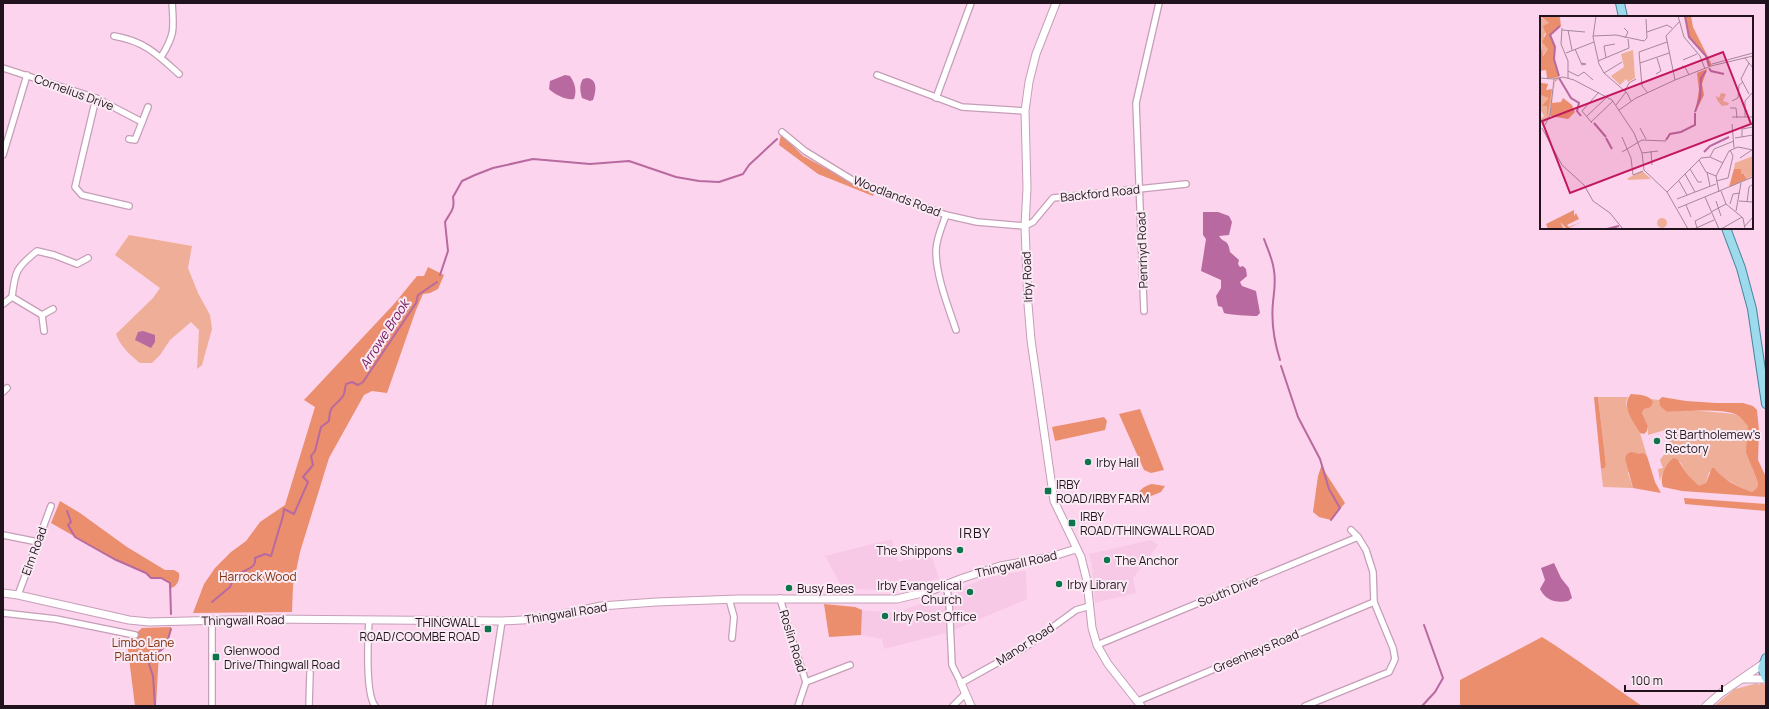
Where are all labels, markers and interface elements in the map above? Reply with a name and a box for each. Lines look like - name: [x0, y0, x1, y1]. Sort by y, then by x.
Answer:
- inset map: [1540, 16, 1753, 229]
- street label: Cornelius Drive: [32, 70, 116, 114]
- street label: Woodlands Road: [851, 171, 943, 221]
- street label: Backford Road: [1059, 180, 1141, 206]
- street label: Penrhyd Road: [1132, 211, 1152, 289]
- street label: Irby Road: [1018, 251, 1036, 303]
- water label: Arrowe Brook: [355, 294, 414, 372]
- place label: St Bartholemew's Rectory: [1665, 426, 1761, 457]
- marker: St Bartholemew's Rectory: [1652, 436, 1662, 446]
- place label: Irby Hall: [1096, 454, 1139, 471]
- marker: Irby Hall: [1083, 457, 1093, 467]
- place label: IRBY ROAD/IRBY FARM: [1056, 476, 1149, 507]
- marker: IRBY ROAD/IRBY FARM: [1043, 486, 1053, 496]
- place label: IRBY ROAD/THINGWALL ROAD: [1080, 508, 1215, 539]
- marker: IRBY ROAD/THINGWALL ROAD: [1067, 518, 1077, 528]
- district label: IRBY: [959, 523, 991, 542]
- street label: Elm Road: [17, 524, 51, 578]
- place label: The Shippons: [876, 542, 952, 559]
- marker: The Shippons: [955, 545, 965, 555]
- street label: Thingwall Road: [974, 546, 1058, 582]
- place label: The Anchor: [1115, 552, 1179, 569]
- marker: The Anchor: [1102, 555, 1112, 565]
- park label: Harrock Wood: [219, 568, 297, 585]
- street label: South Drive: [1195, 571, 1261, 611]
- place label: Irby Library: [1067, 576, 1128, 593]
- place label: Irby Evangelical Church: [877, 577, 962, 608]
- marker: Irby Library: [1054, 579, 1064, 589]
- place label: Busy Bees: [797, 580, 854, 597]
- marker: Busy Bees: [784, 583, 794, 593]
- marker: Irby Evangelical Church: [965, 587, 975, 597]
- street label: Thingwall Road: [524, 598, 608, 628]
- street label: Roslin Road: [775, 608, 811, 674]
- place label: Irby Post Office: [893, 608, 977, 625]
- street label: Thingwall Road: [201, 611, 285, 629]
- marker: Irby Post Office: [880, 611, 890, 621]
- place label: THINGWALL ROAD/COOMBE ROAD: [359, 614, 480, 645]
- street label: Manor Road: [993, 619, 1057, 669]
- marker: THINGWALL ROAD/COOMBE ROAD: [483, 624, 493, 634]
- street label: Greenheys Road: [1211, 625, 1301, 677]
- park label: Limbo Lane Plantation: [112, 634, 174, 665]
- place label: Glenwood Drive/Thingwall Road: [224, 642, 340, 673]
- marker: Glenwood Drive/Thingwall Road: [211, 652, 221, 662]
- scale bar: [1625, 667, 1722, 693]
- text: 100 m: [1631, 672, 1663, 689]

